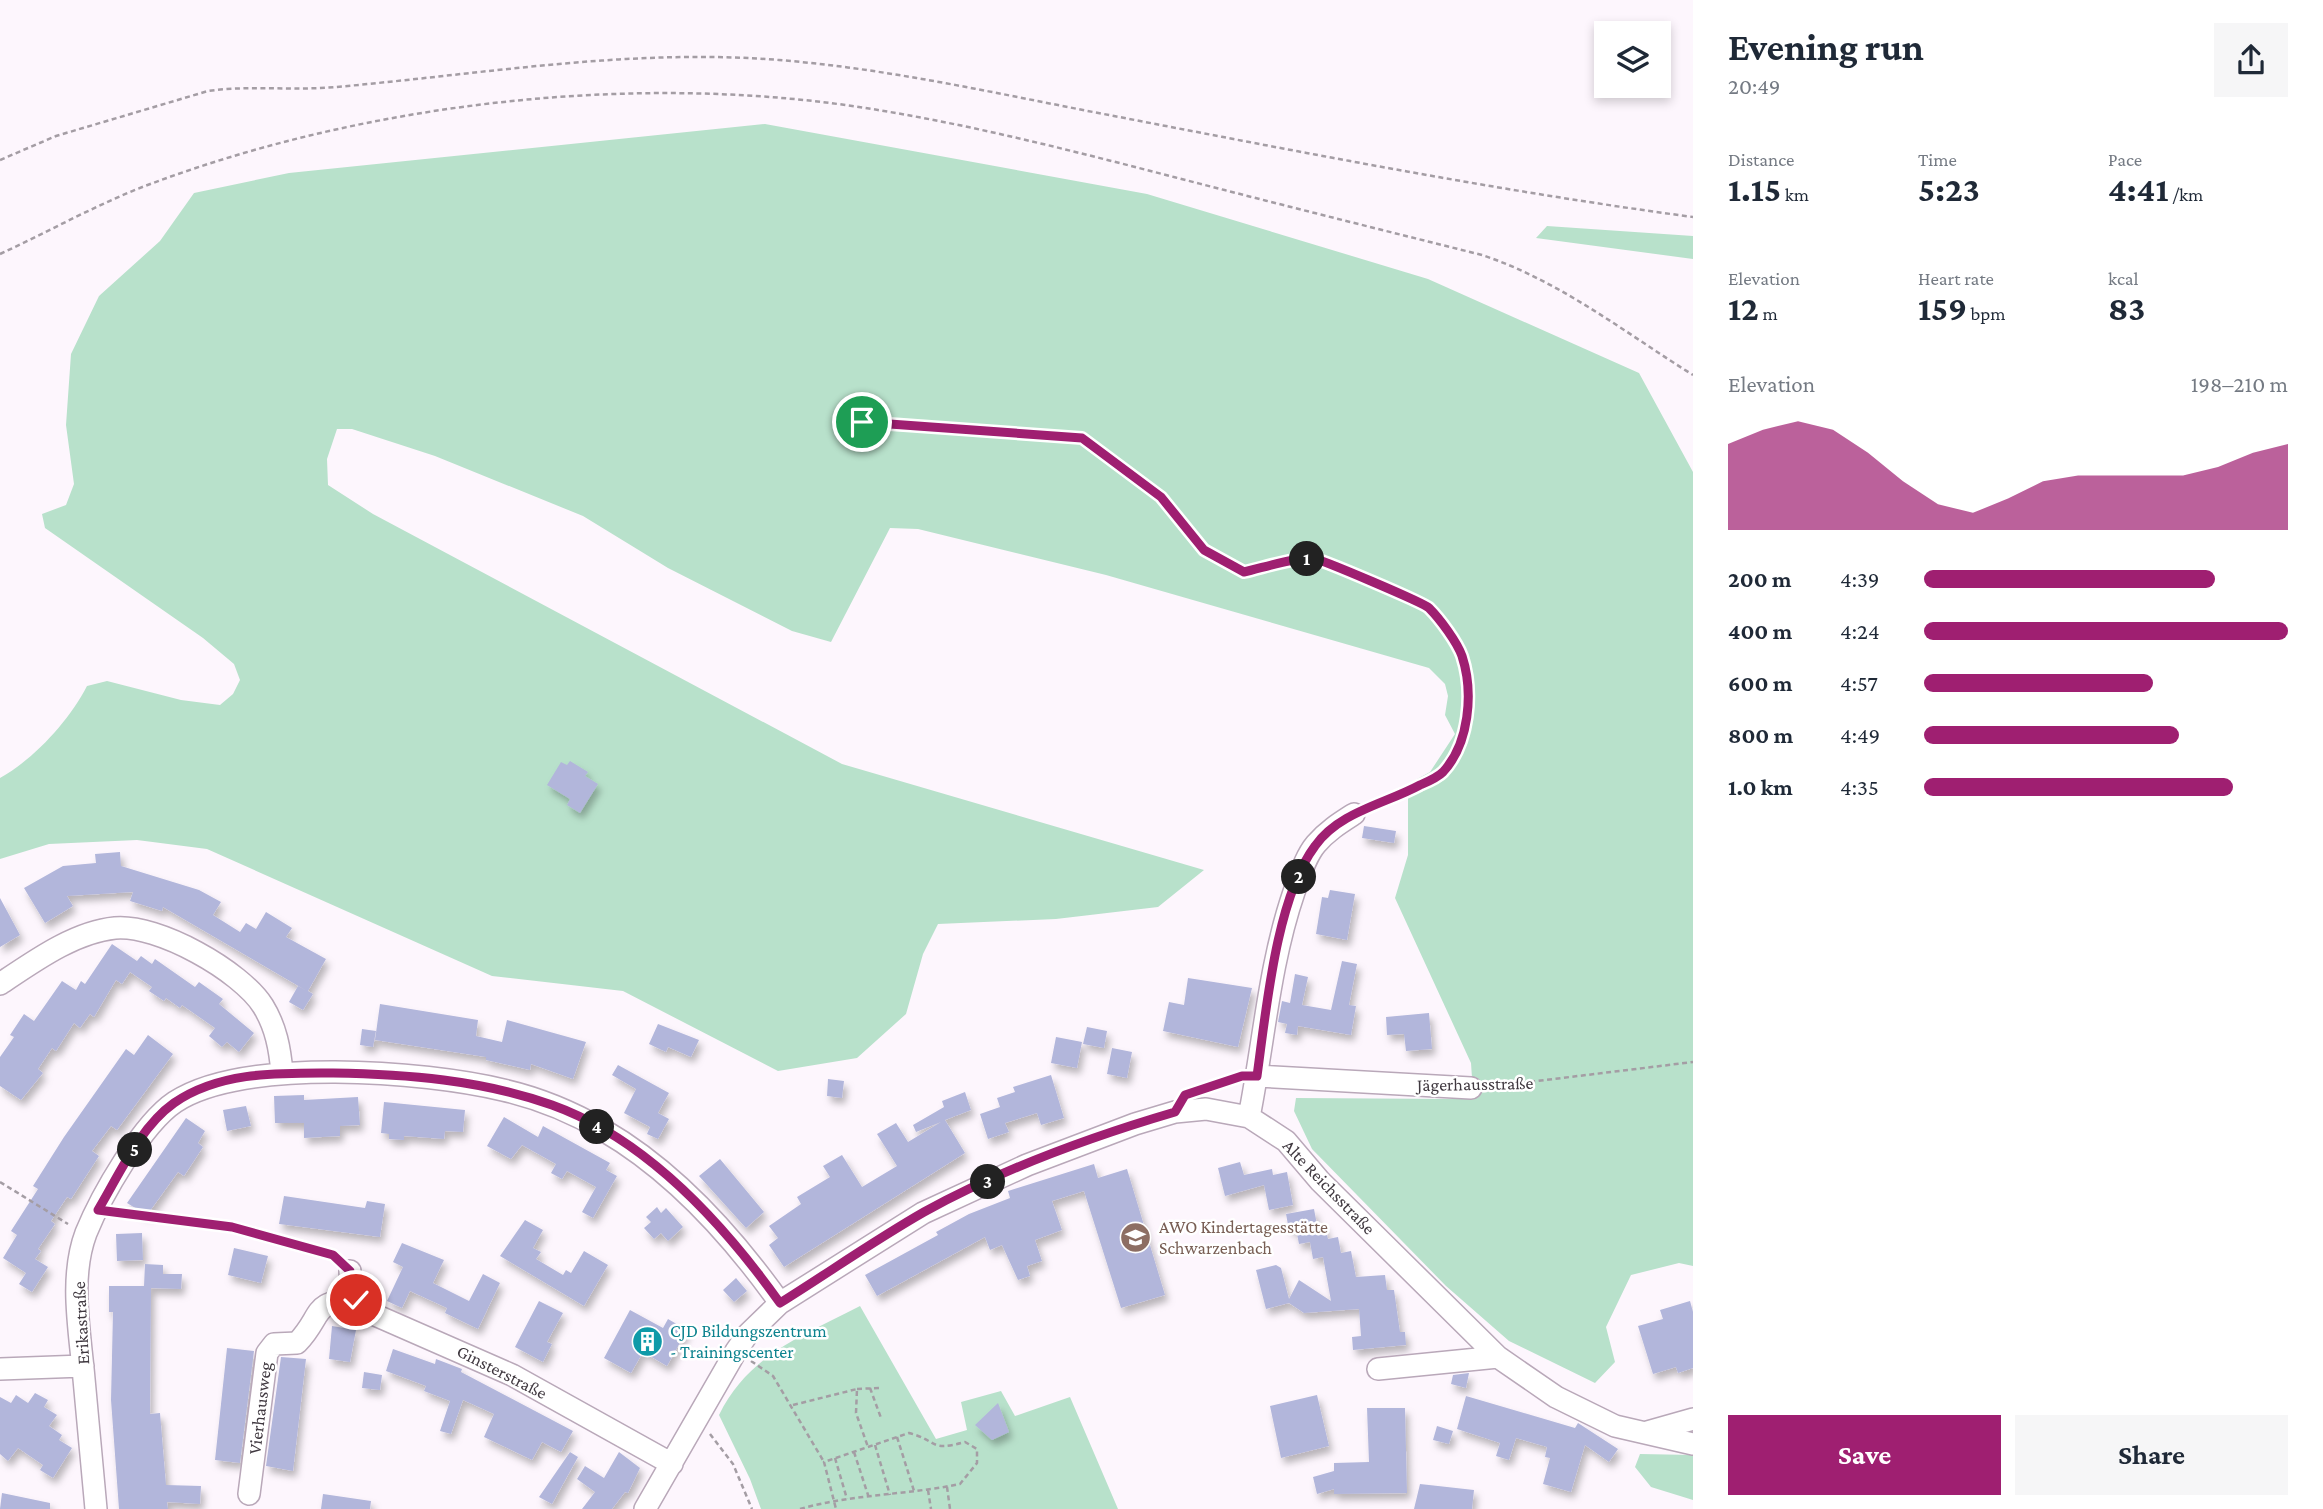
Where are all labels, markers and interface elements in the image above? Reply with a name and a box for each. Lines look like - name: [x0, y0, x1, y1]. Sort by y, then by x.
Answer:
- map controls: [1594, 21, 1671, 98]
- button: layers: [1594, 21, 1671, 98]
- button: share: [2214, 23, 2288, 97]
- text: Evening run: [1728, 26, 1924, 68]
- text: 20:49: [1728, 73, 1780, 99]
- text: Distance: [1728, 149, 1794, 170]
- text: Time: [1918, 149, 1957, 170]
- text: Pace: [2108, 149, 2142, 170]
- text: 1.15: [1728, 170, 1781, 209]
- text: 5:23: [1918, 170, 1980, 209]
- text: 4:41: [2108, 170, 2169, 209]
- text: km: [1781, 184, 1809, 205]
- text: /km: [2169, 184, 2203, 205]
- text: Elevation: [1728, 268, 1800, 289]
- text: Heart rate: [1918, 268, 1994, 289]
- text: kcal: [2108, 268, 2139, 289]
- text: 12: [1728, 289, 1759, 328]
- text: 159: [1918, 289, 1967, 328]
- text: 83: [2108, 289, 2145, 328]
- text: m: [1759, 303, 1778, 324]
- text: bpm: [1967, 303, 2006, 324]
- text: Elevation: [1728, 371, 1815, 397]
- text: 198–210 m: [2191, 371, 2288, 397]
- pin: [832, 392, 892, 452]
- icon: arrive: [843, 403, 881, 441]
- pin: 1: [1290, 542, 1324, 576]
- text: 1: [1303, 548, 1310, 569]
- text: 200 m: [1728, 566, 1792, 592]
- text: 4:39: [1840, 566, 1880, 592]
- text: 400 m: [1728, 618, 1792, 644]
- text: 4:24: [1840, 618, 1880, 644]
- text: 600 m: [1728, 670, 1792, 696]
- text: 4:57: [1840, 670, 1878, 696]
- text: 800 m: [1728, 722, 1793, 748]
- text: 4:49: [1840, 722, 1880, 748]
- text: 1.0 km: [1728, 774, 1793, 800]
- text: 4:35: [1840, 774, 1879, 800]
- pin: 2: [1282, 860, 1316, 894]
- text: 2: [1294, 866, 1303, 887]
- street label: Jägerhausstraße: [1415, 1073, 1533, 1095]
- pin: 4: [580, 1110, 614, 1144]
- text: 4: [591, 1116, 602, 1137]
- pin: 5: [118, 1132, 152, 1168]
- street label: Alte Reichsstraße: [1279, 1135, 1379, 1239]
- text: 5: [130, 1139, 139, 1160]
- pin: 3: [970, 1164, 1006, 1200]
- text: 3: [983, 1171, 992, 1192]
- place label: AWO Kindertagesstätte Schwarzenbach: [1159, 1217, 1328, 1258]
- school or university icon: AWO Kindertagesstätte Schwarzenbach: [1119, 1220, 1153, 1254]
- pin: [326, 1270, 386, 1330]
- street label: Erikastraße: [69, 1281, 93, 1365]
- icon: check: [337, 1281, 375, 1319]
- place label: CJD Bildungszentrum - Trainingscenter: [670, 1321, 827, 1362]
- building icon: CJD Bildungszentrum - Trainingscenter: [630, 1324, 664, 1358]
- street label: Ginsterstraße: [454, 1341, 550, 1403]
- street label: Vierhausweg: [244, 1360, 276, 1455]
- button: Save: [1728, 1415, 2001, 1495]
- button: Share: [2015, 1415, 2288, 1495]

